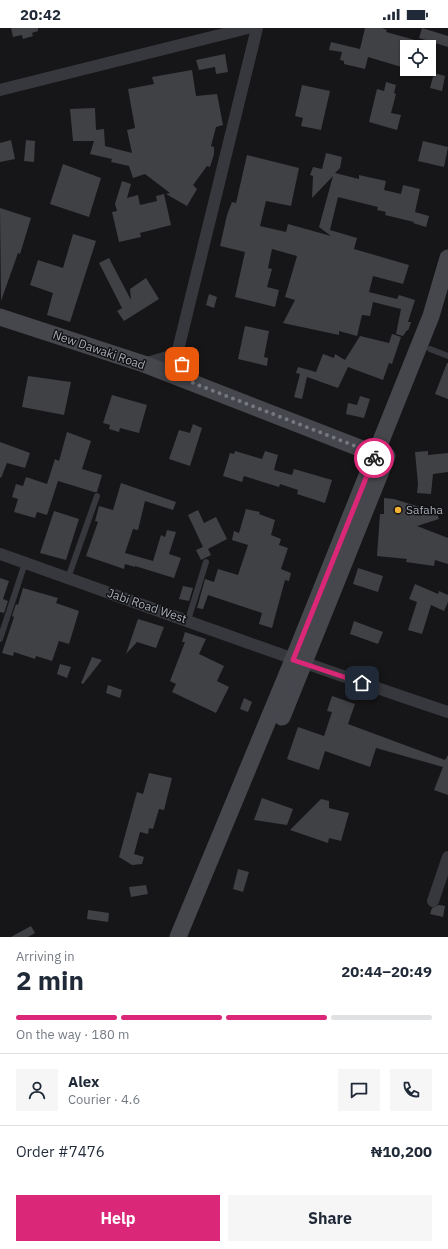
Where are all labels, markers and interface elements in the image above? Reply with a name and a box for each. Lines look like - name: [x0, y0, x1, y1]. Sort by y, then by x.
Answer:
- text: 20:42: [20, 5, 61, 24]
- map controls: [400, 40, 436, 76]
- button: locate: [400, 40, 436, 76]
- street label: New Dawaki Road: [51, 327, 147, 372]
- pin: [165, 347, 199, 381]
- icon: bag: [171, 353, 193, 375]
- courier: [354, 438, 394, 478]
- icon: bike: [363, 447, 385, 469]
- place label: Safaha: [406, 502, 443, 517]
- marker: Safaha: [393, 505, 403, 515]
- street label: Jabi Road West: [106, 585, 189, 626]
- pin: [345, 666, 379, 700]
- icon: home: [351, 672, 373, 694]
- text: Arriving in: [16, 948, 75, 965]
- text: 20:44–20:49: [341, 962, 432, 981]
- text: 2 min: [16, 963, 84, 997]
- text: On the way · 180 m: [16, 1026, 129, 1043]
- button: person: [16, 1069, 58, 1111]
- button: chat: [338, 1069, 380, 1111]
- button: phone: [390, 1069, 432, 1111]
- text: Alex: [68, 1072, 99, 1091]
- text: Courier · 4.6: [68, 1091, 140, 1108]
- text: Order #7476: [16, 1142, 105, 1161]
- text: ₦10,200: [371, 1142, 432, 1161]
- button: Help: [16, 1195, 220, 1241]
- button: Share: [228, 1195, 432, 1241]

